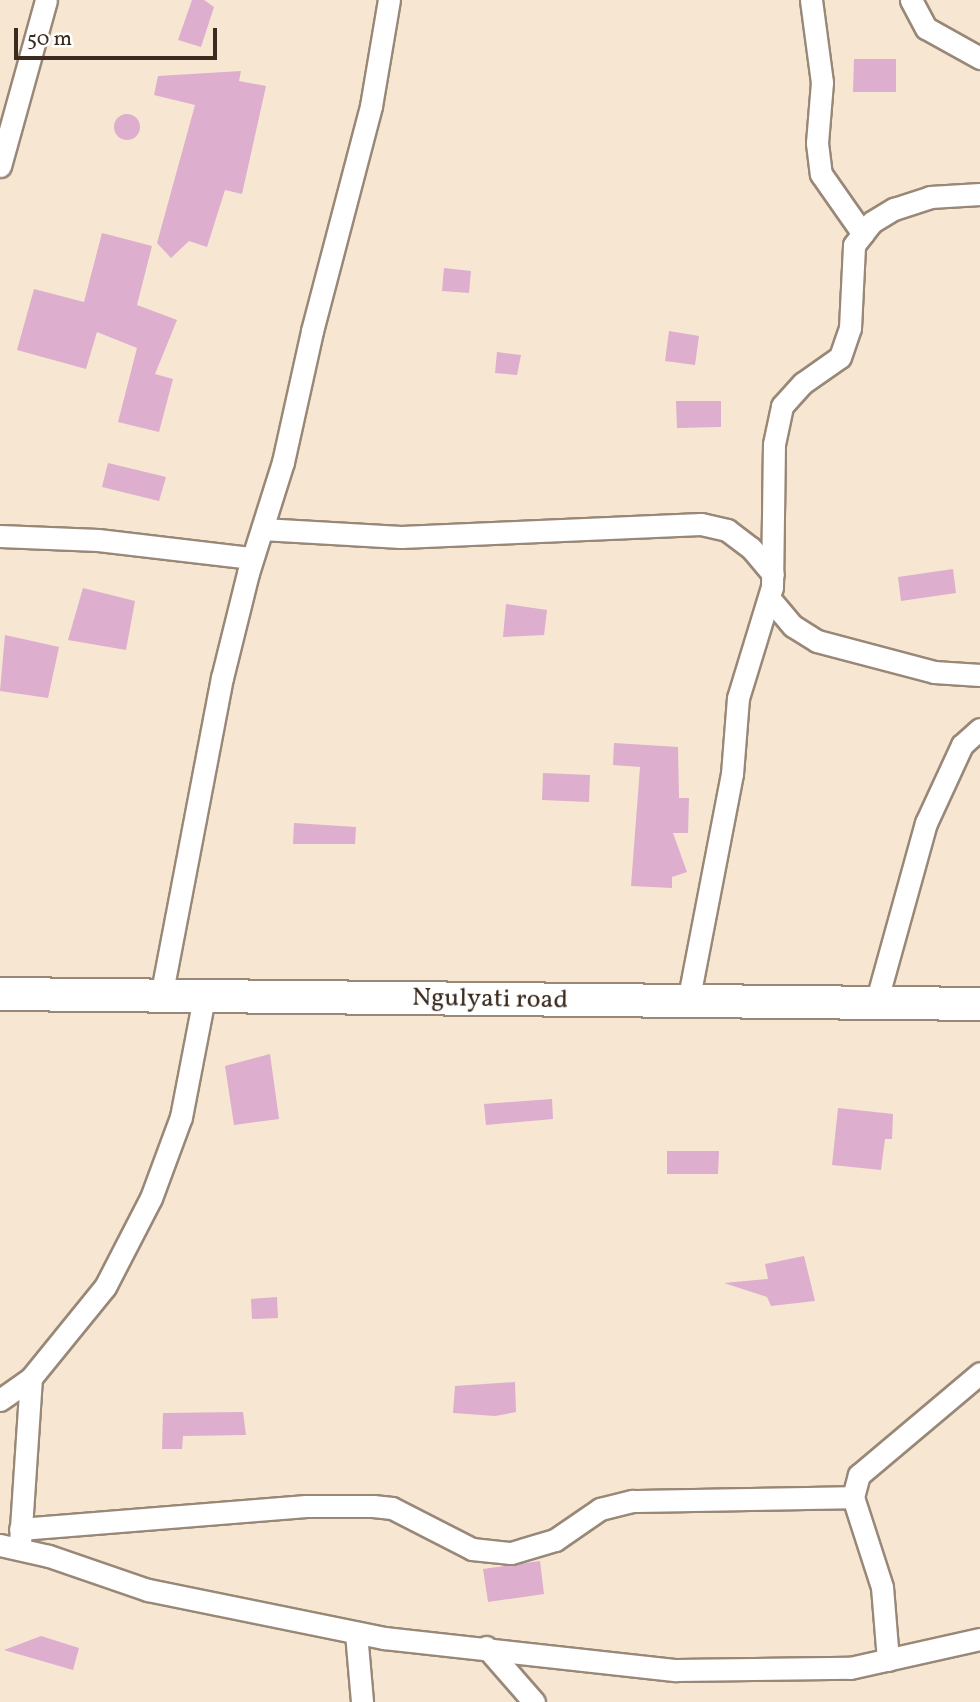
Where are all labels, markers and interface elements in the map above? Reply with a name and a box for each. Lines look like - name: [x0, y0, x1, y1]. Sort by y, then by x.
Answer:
- scale bar: [18, 14, 220, 58]
- text: 50 m: [27, 25, 72, 54]
- street label: Ngulyati road: [412, 983, 568, 1017]

